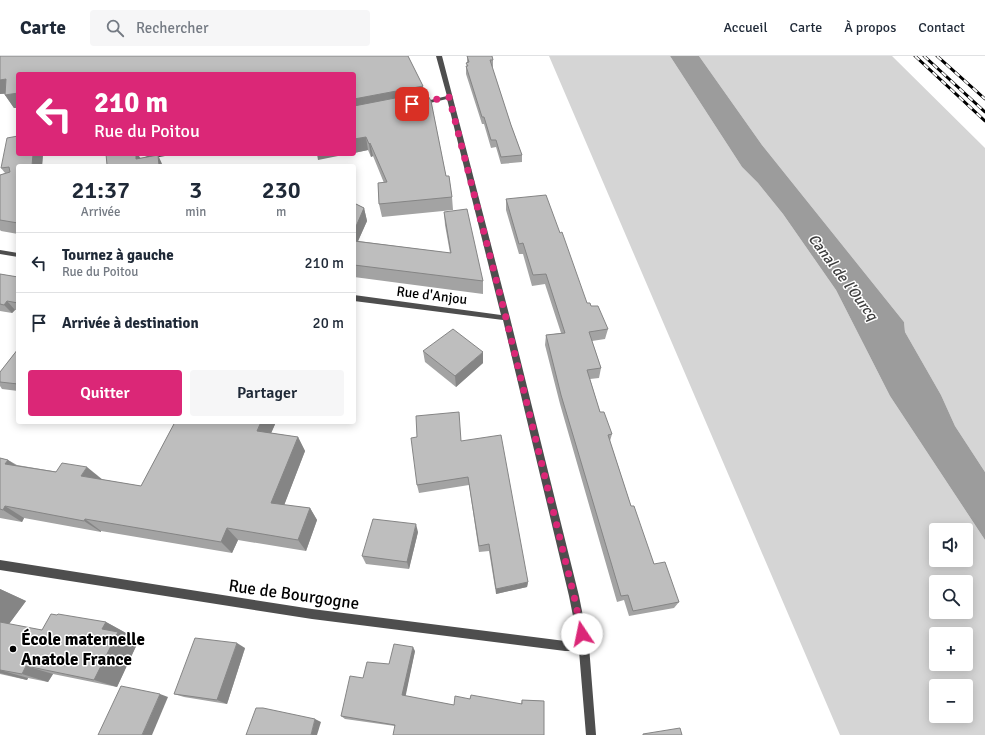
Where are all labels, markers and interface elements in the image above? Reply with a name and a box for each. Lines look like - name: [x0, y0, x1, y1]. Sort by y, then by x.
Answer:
- search box: [90, 10, 370, 46]
- text: Carte: [20, 16, 66, 40]
- icon: search: [104, 17, 126, 39]
- text: Rechercher: [136, 19, 209, 37]
- text: Accueil: [723, 19, 768, 36]
- text: Carte: [790, 19, 822, 36]
- text: À propos: [844, 19, 896, 36]
- text: Contact: [918, 19, 965, 36]
- text: 210 m: [94, 86, 168, 120]
- pin: [395, 87, 429, 121]
- icon: left: [28, 88, 80, 140]
- icon: arrive: [401, 93, 423, 115]
- text: Rue du Poitou: [94, 120, 200, 142]
- text: 21:37: [71, 175, 130, 205]
- text: 3: [189, 175, 202, 205]
- text: 230: [262, 175, 301, 205]
- text: Arrivée: [81, 204, 121, 220]
- text: min: [185, 204, 206, 220]
- text: m: [276, 204, 286, 220]
- water label: Canal de l'Ourcq: [804, 230, 882, 325]
- text: Tournez à gauche: [62, 246, 174, 264]
- icon: left: [28, 252, 50, 274]
- text: 210 m: [304, 254, 344, 272]
- text: Rue du Poitou: [62, 264, 138, 280]
- street label: Rue d'Anjou: [396, 283, 468, 308]
- icon: arrive: [28, 312, 50, 334]
- text: Arrivée à destination: [62, 314, 199, 332]
- text: 20 m: [313, 314, 344, 332]
- button: Quitter: [28, 370, 182, 416]
- button: Partager: [190, 370, 344, 416]
- map controls: [929, 523, 973, 723]
- button: sound: [929, 523, 973, 567]
- street label: Rue de Bourgogne: [227, 575, 361, 614]
- button: search: [929, 575, 973, 619]
- position arrow: [561, 613, 603, 655]
- button: +: [929, 627, 973, 671]
- place label: École maternelle Anatole France: [21, 628, 145, 670]
- marker: École maternelle Anatole France: [8, 644, 18, 654]
- button: −: [929, 679, 973, 723]

